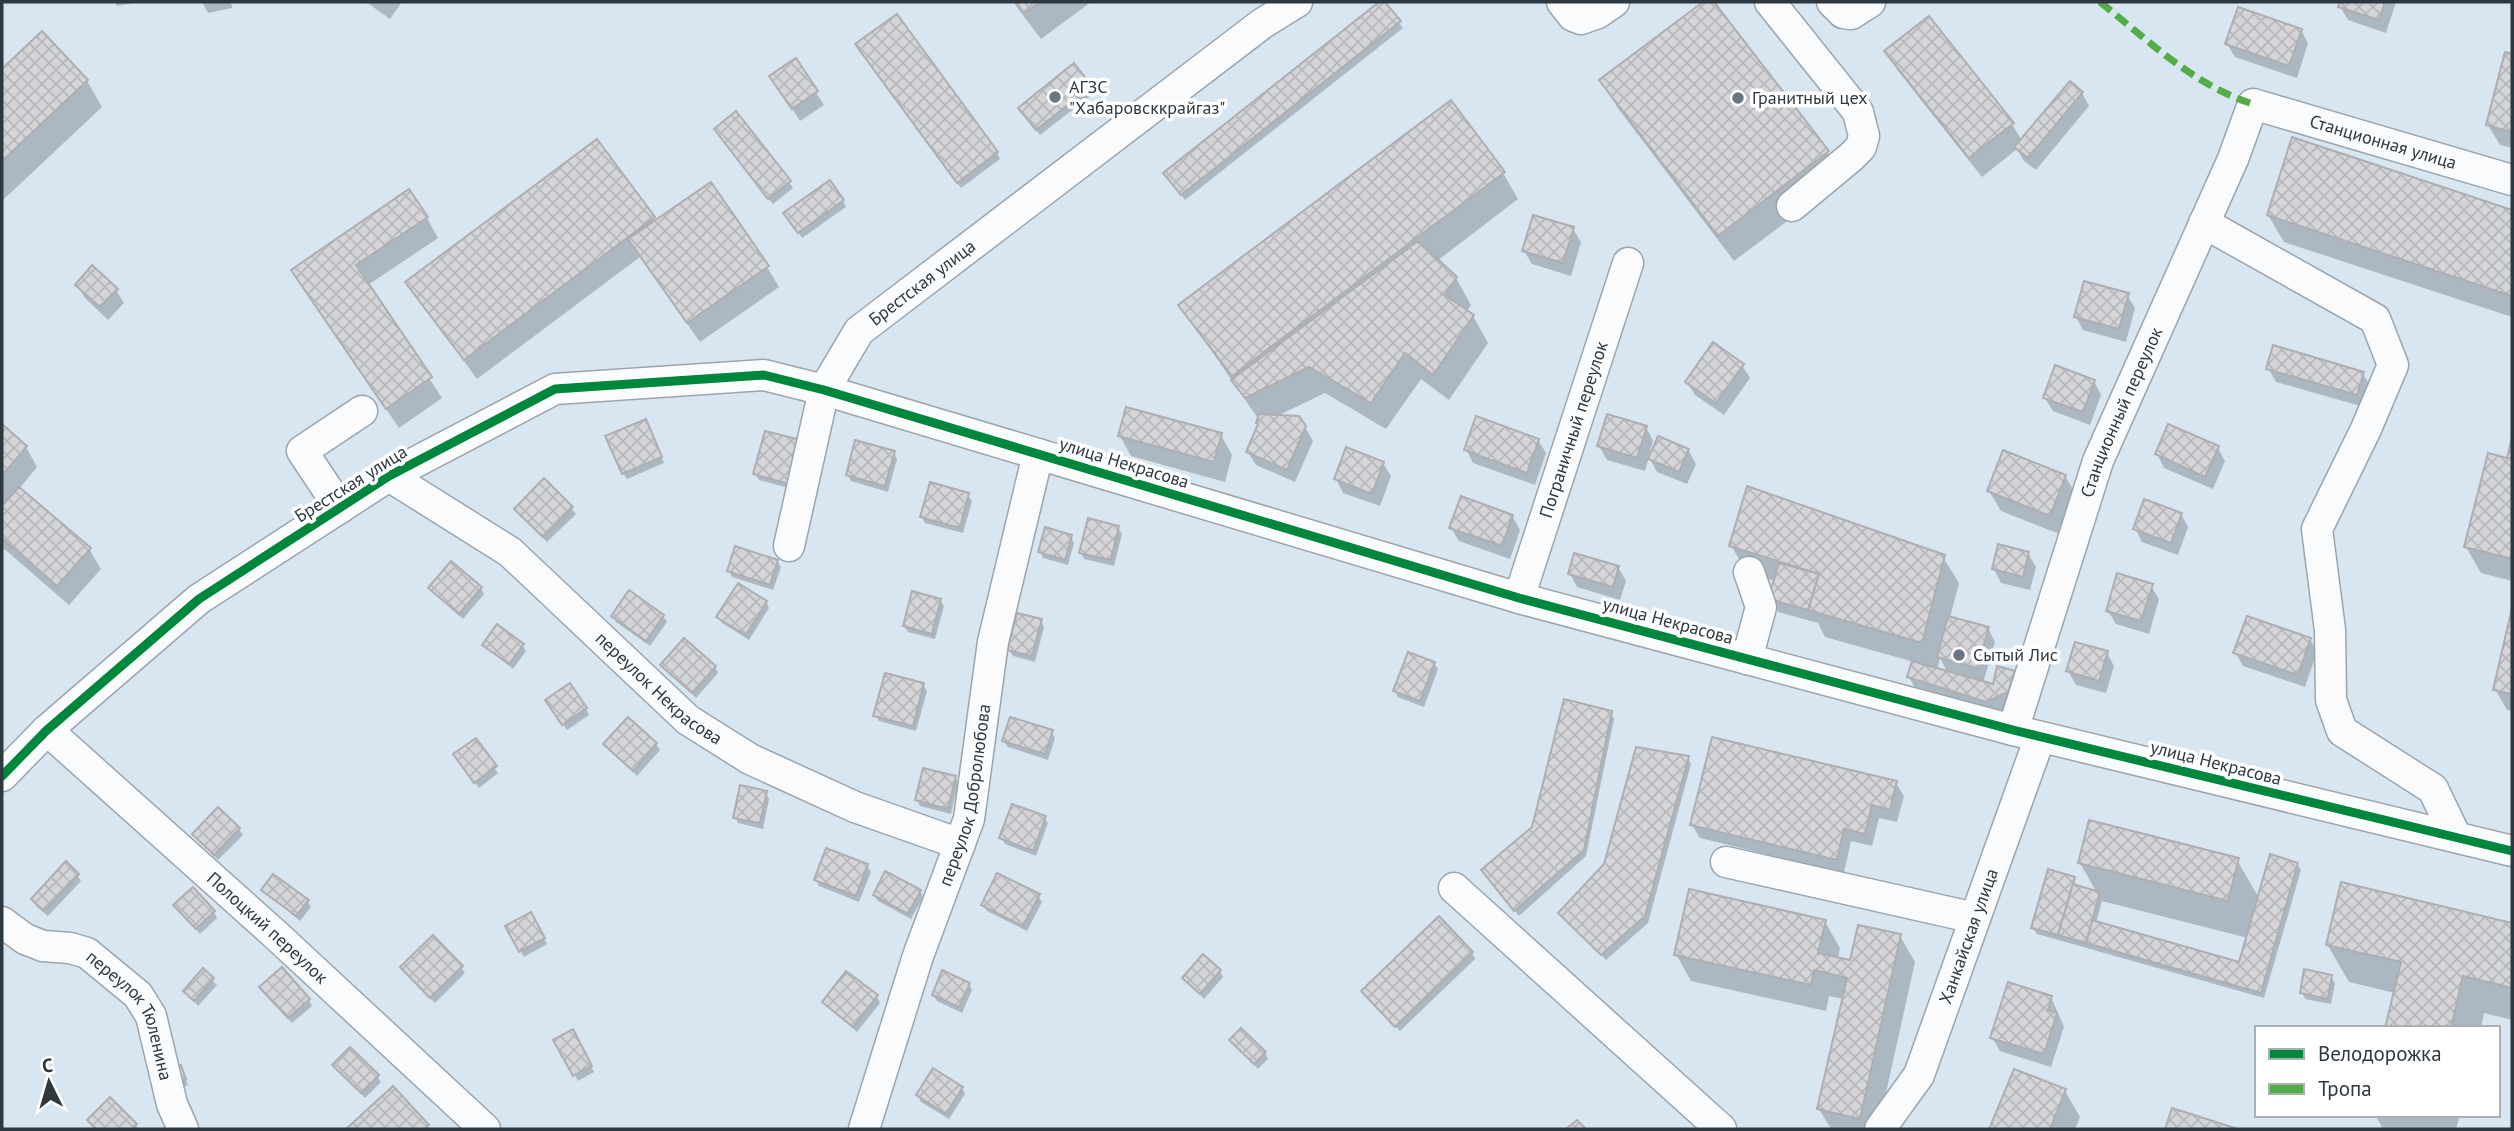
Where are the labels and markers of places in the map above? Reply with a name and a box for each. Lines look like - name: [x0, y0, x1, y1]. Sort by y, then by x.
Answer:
- place label: АГЗС "Хабаровсккрайгаз": [1069, 75, 1225, 119]
- place label: Гранитный цех: [1752, 86, 1867, 109]
- marker: АГЗС "Хабаровсккрайгаз": [1047, 89, 1063, 105]
- marker: Гранитный цех: [1730, 90, 1746, 106]
- place label: Сытый Лис: [1973, 643, 2058, 666]
- marker: Сытый Лис: [1951, 647, 1967, 663]

